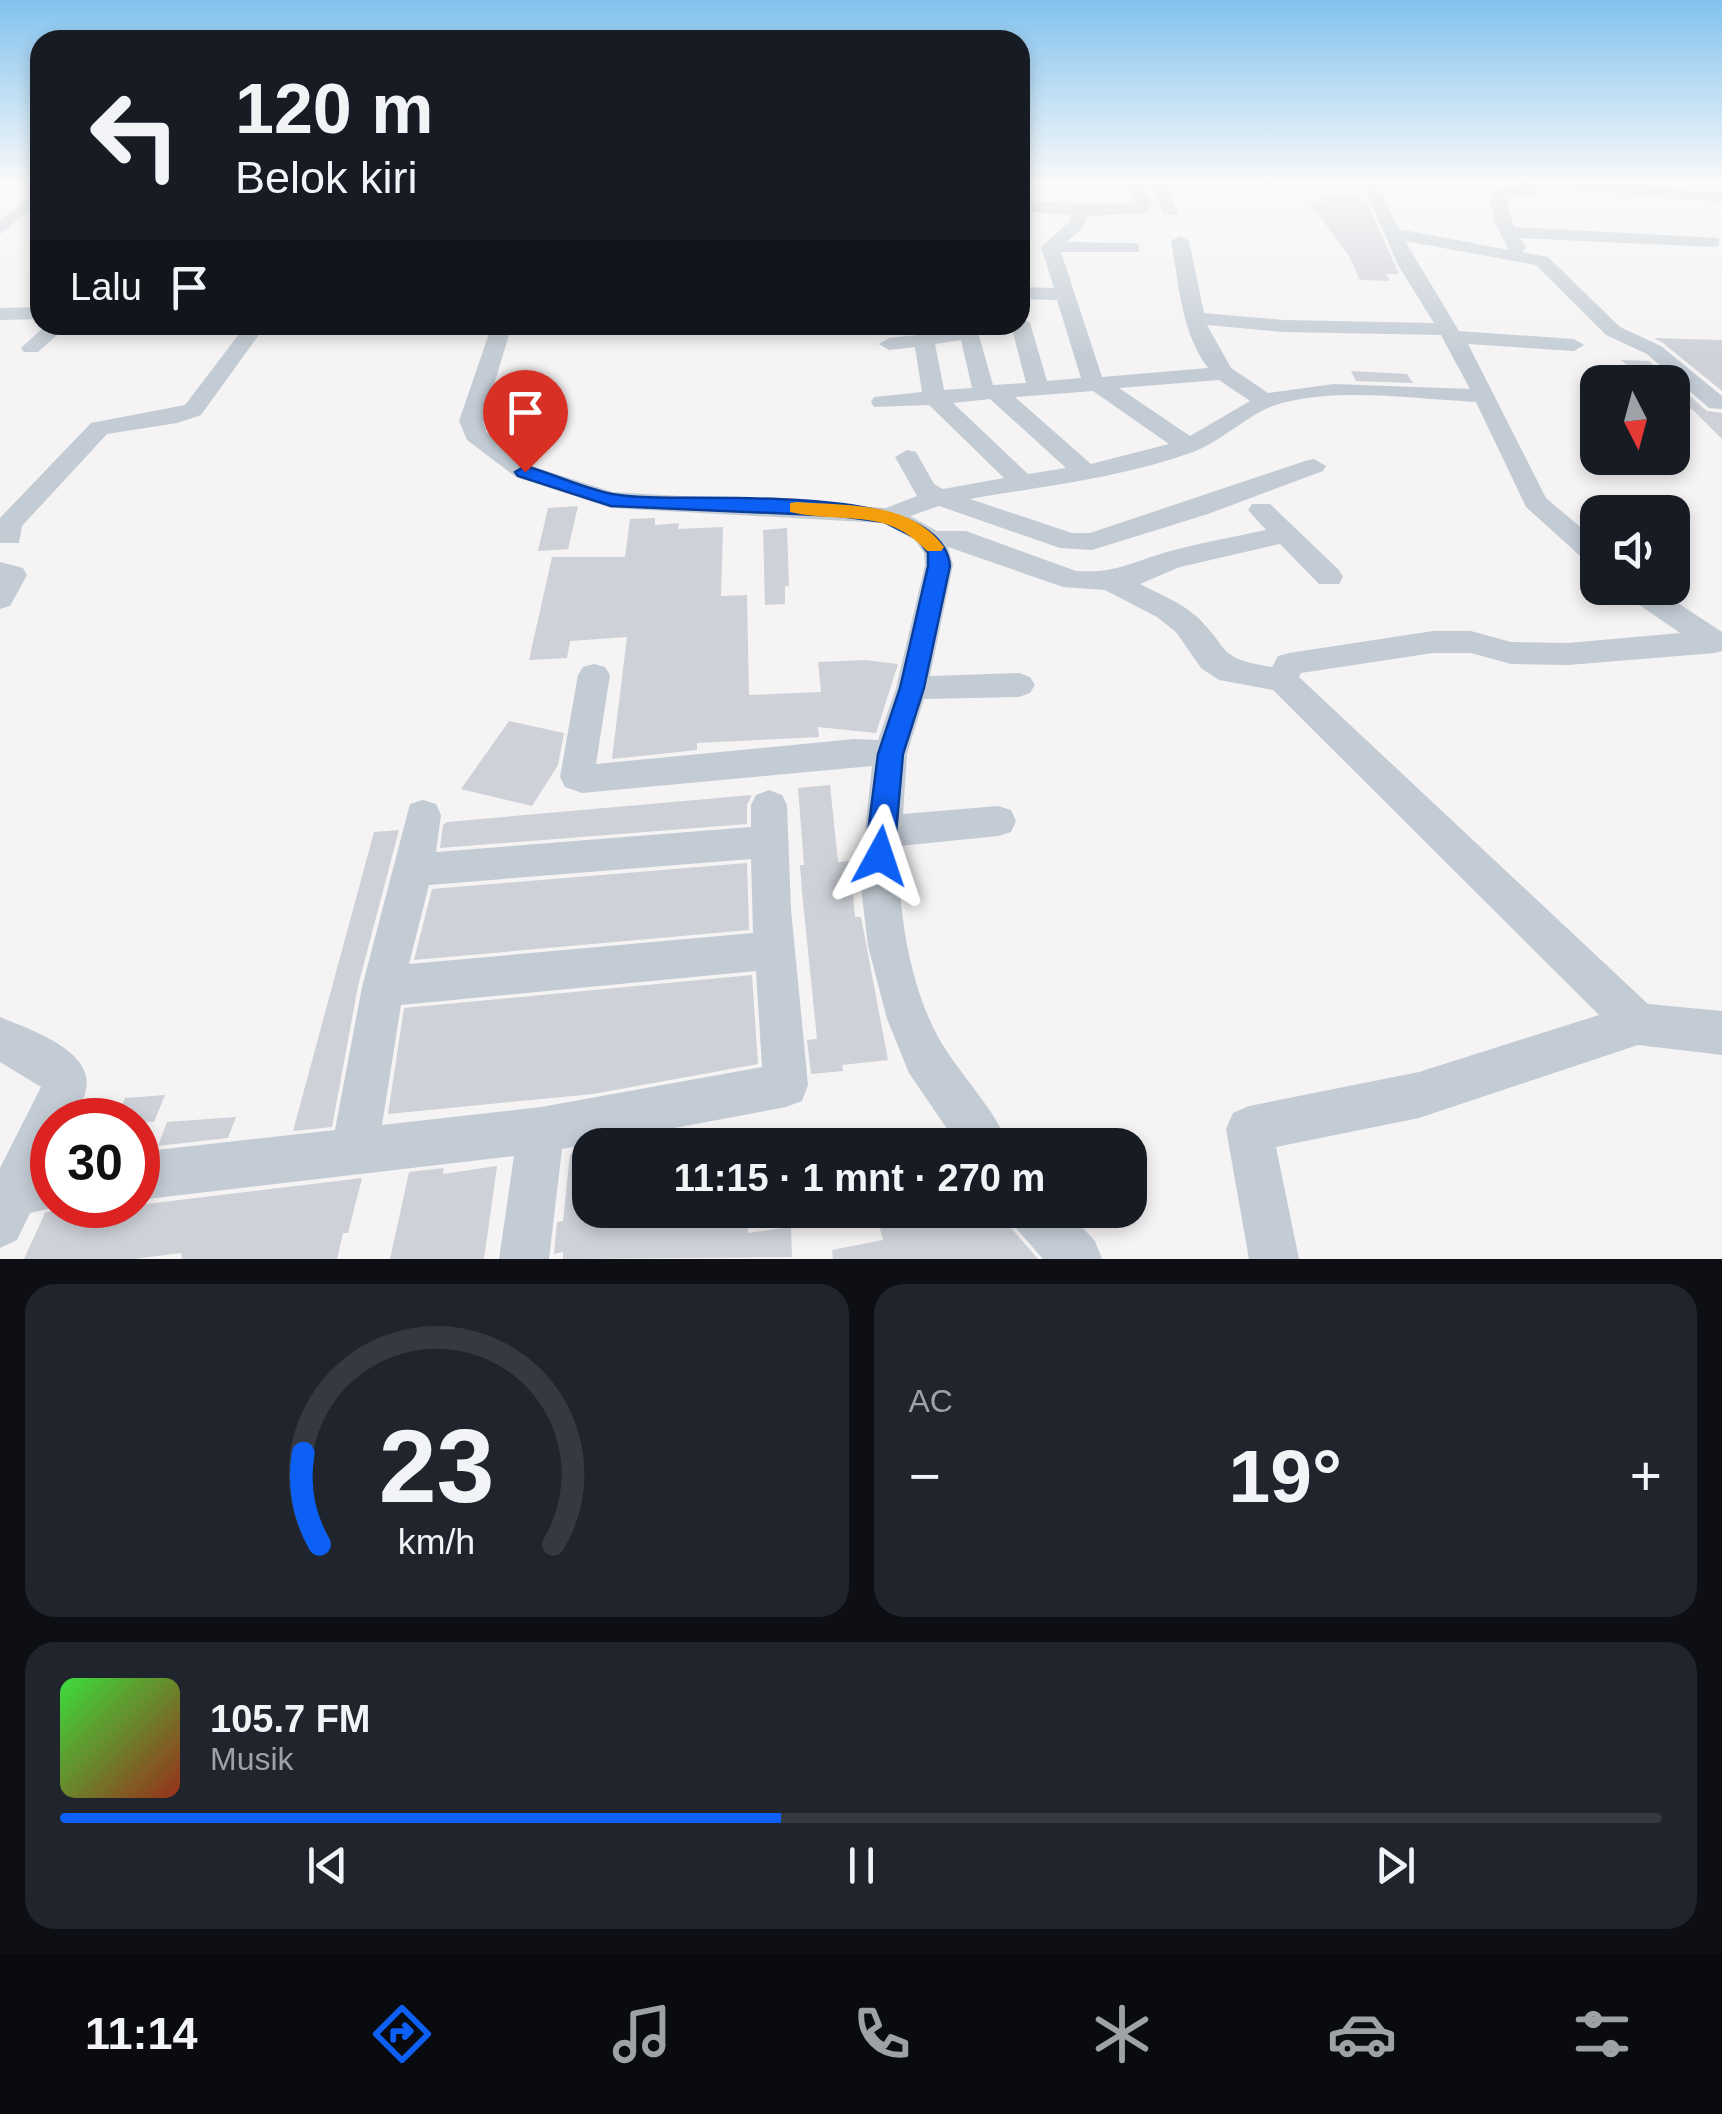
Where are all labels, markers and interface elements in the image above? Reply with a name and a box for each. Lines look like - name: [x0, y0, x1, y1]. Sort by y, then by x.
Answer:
- icon: left: [70, 70, 200, 200]
- text: 120 m: [235, 70, 433, 148]
- text: Belok kiri: [235, 152, 418, 203]
- icon: arrive: [162, 260, 217, 315]
- text: Lalu: [70, 266, 142, 308]
- north arrow: [1580, 365, 1690, 475]
- map controls: [1580, 365, 1690, 605]
- pin: [483, 370, 568, 473]
- icon: arrive: [498, 385, 553, 440]
- button: sound: [1580, 495, 1690, 605]
- position arrow: [828, 804, 932, 908]
- speed limit sign: 30: [30, 1098, 160, 1228]
- text: 11:15 · 1 mnt · 270 m: [674, 1157, 1045, 1199]
- text: AC: [909, 1383, 953, 1419]
- text: 23: [379, 1408, 495, 1524]
- text: 19°: [1229, 1434, 1342, 1518]
- text: −: [909, 1445, 941, 1507]
- text: +: [1630, 1445, 1662, 1507]
- text: km/h: [398, 1522, 475, 1562]
- text: 105.7 FM: [210, 1698, 371, 1740]
- text: Musik: [210, 1741, 294, 1777]
- icon: previous: [300, 1838, 355, 1893]
- icon: pause: [834, 1838, 889, 1893]
- icon: next: [1368, 1838, 1423, 1893]
- icon: directions: [367, 1999, 437, 2069]
- icon: music: [607, 1999, 677, 2069]
- icon: phone: [847, 1999, 917, 2069]
- icon: climate: [1087, 1999, 1157, 2069]
- icon: car: [1327, 1999, 1397, 2069]
- icon: filters: [1567, 1999, 1637, 2069]
- text: 11:14: [85, 2008, 198, 2059]

